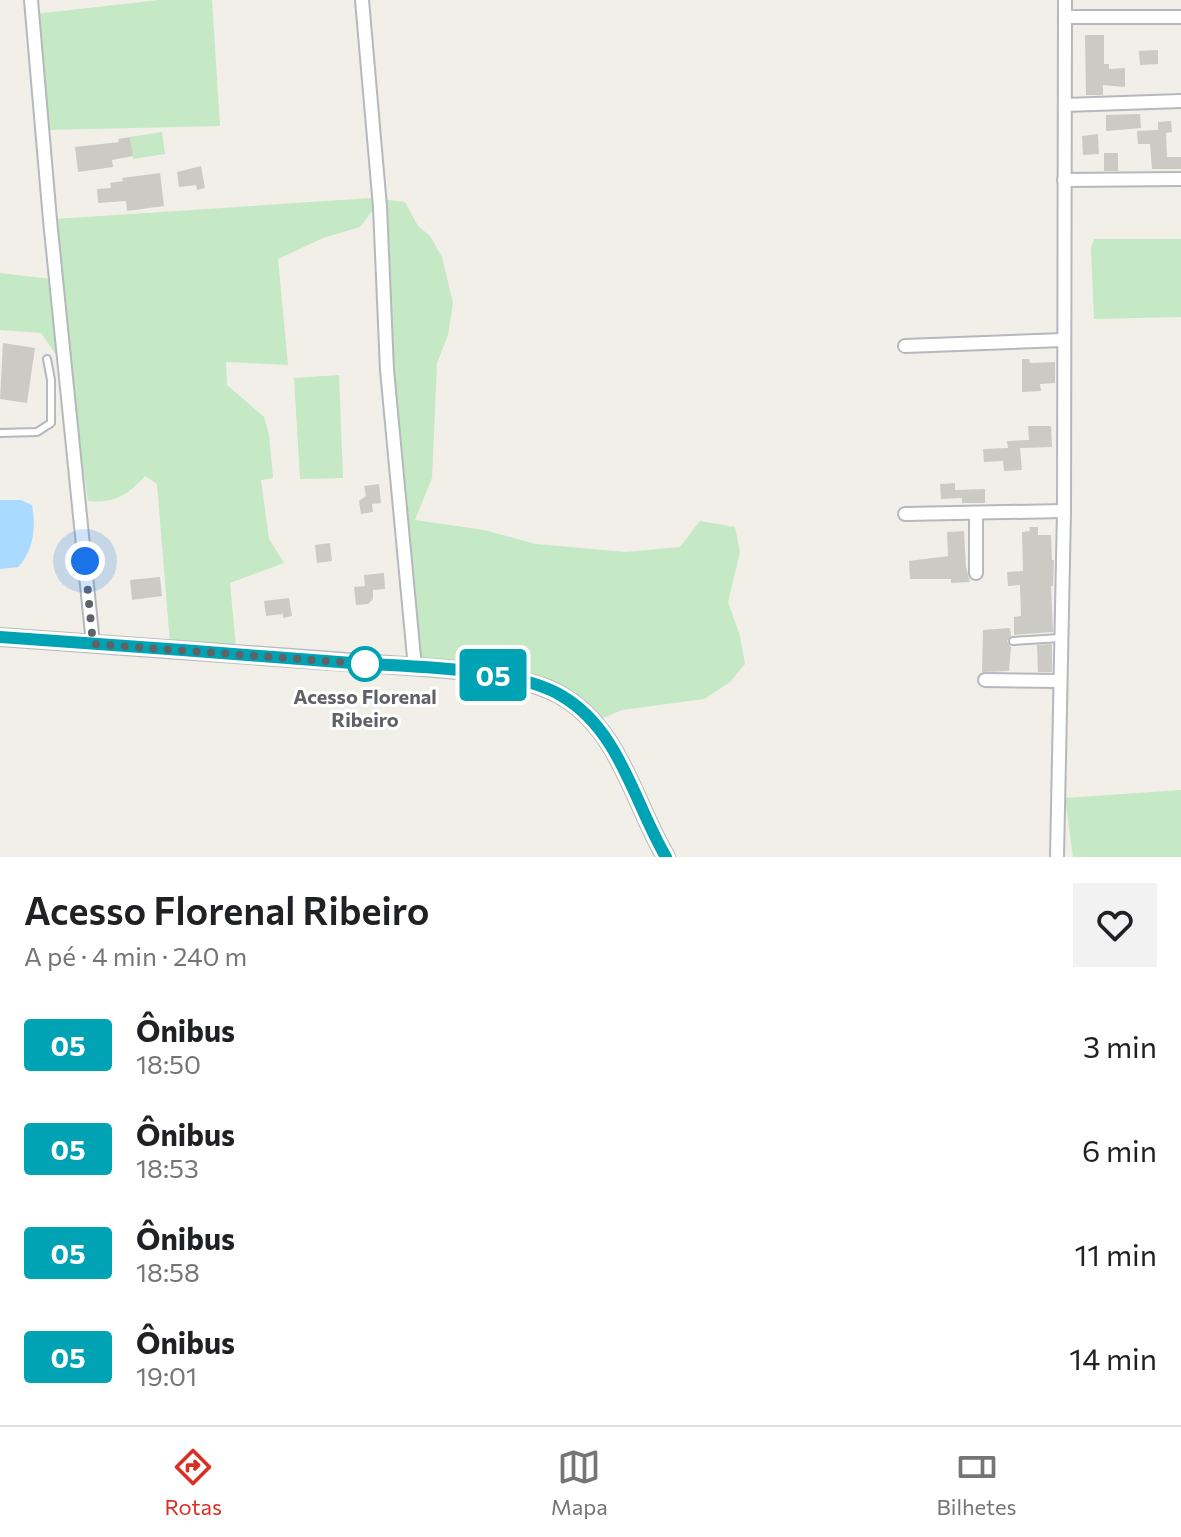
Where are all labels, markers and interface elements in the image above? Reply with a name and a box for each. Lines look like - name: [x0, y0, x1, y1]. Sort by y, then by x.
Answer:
- your location: [65, 541, 105, 581]
- marker: Acesso Florenal Ribeiro: [348, 647, 382, 681]
- line badge: 05: [457, 649, 529, 701]
- text: 05: [476, 658, 510, 692]
- place label: Acesso Florenal Ribeiro: [293, 684, 437, 731]
- button: heart: [1073, 883, 1157, 967]
- text: Acesso Florenal Ribeiro: [24, 886, 429, 933]
- text: A pé · 4 min · 240 m: [24, 940, 247, 971]
- text: Ônibus: [136, 1011, 235, 1048]
- text: 3 min: [1083, 1027, 1157, 1064]
- text: 05: [51, 1028, 85, 1062]
- text: 18:50: [136, 1048, 201, 1079]
- text: Ônibus: [136, 1115, 235, 1152]
- text: 6 min: [1082, 1131, 1157, 1168]
- text: 05: [51, 1132, 85, 1166]
- text: 18:53: [136, 1152, 199, 1183]
- text: Ônibus: [136, 1219, 235, 1256]
- text: 11 min: [1075, 1235, 1157, 1272]
- text: 05: [51, 1236, 85, 1270]
- text: 18:58: [136, 1256, 200, 1287]
- text: Ônibus: [136, 1323, 235, 1360]
- text: 14 min: [1069, 1339, 1157, 1376]
- text: 05: [51, 1340, 85, 1374]
- text: 19:01: [136, 1360, 197, 1391]
- tab: Rotas: [164, 1445, 222, 1520]
- tab: Mapa: [551, 1445, 608, 1520]
- tab: Bilhetes: [937, 1445, 1017, 1520]

